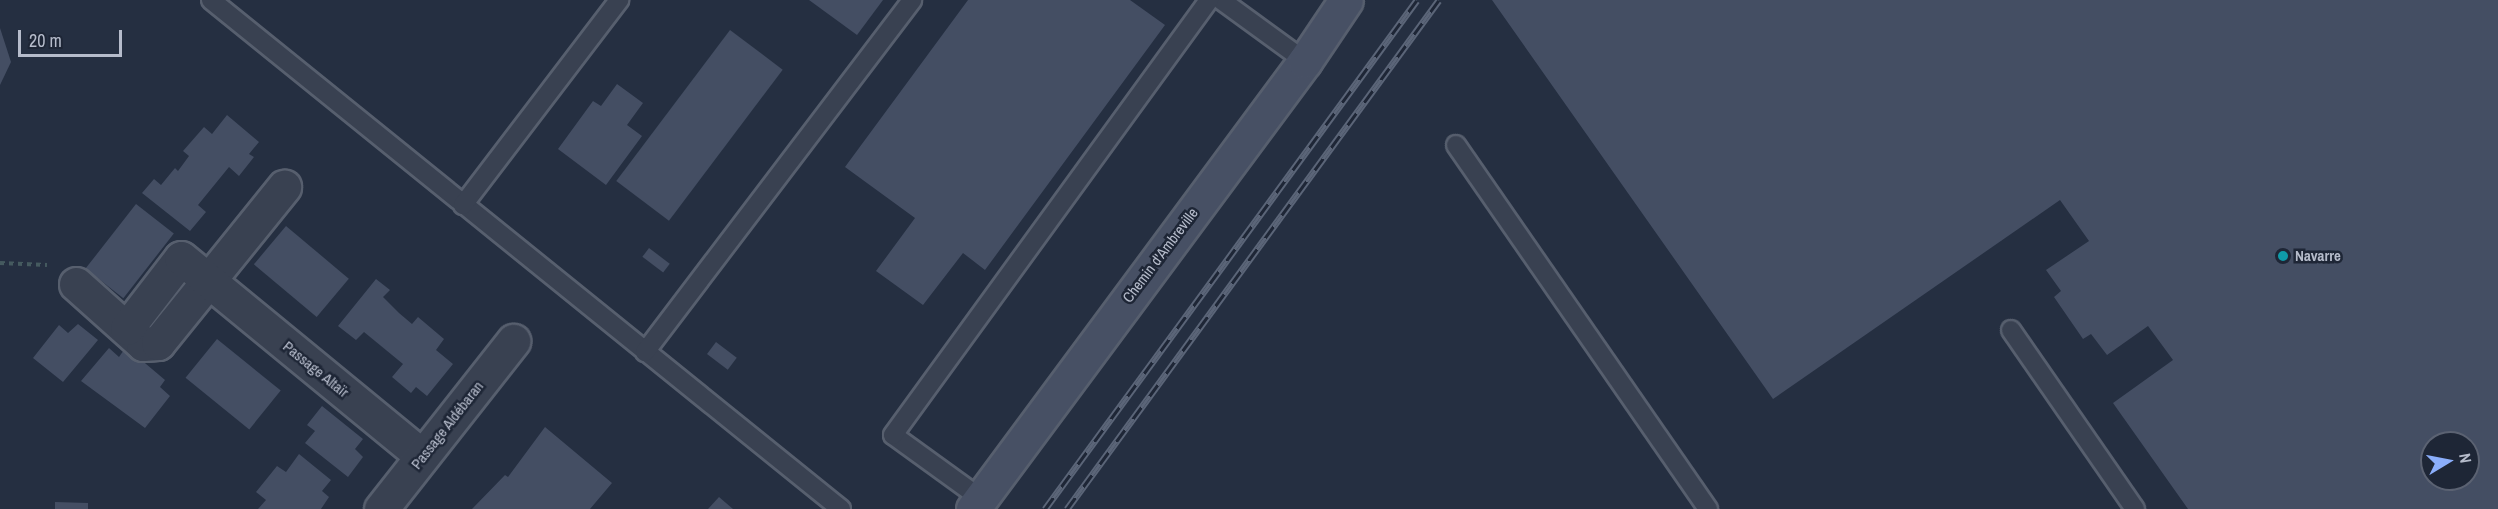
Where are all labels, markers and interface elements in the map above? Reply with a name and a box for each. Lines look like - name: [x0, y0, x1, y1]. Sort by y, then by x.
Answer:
- scale bar: [21, 18, 124, 56]
- text: 20 m: [29, 28, 62, 53]
- street label: Chemin d'Ambreville: [1119, 204, 1201, 306]
- place label: Navarre: [2295, 247, 2341, 265]
- marker: Navarre: [2276, 249, 2290, 263]
- street label: Passage Altaïr: [279, 337, 353, 401]
- street label: Passage Aldébaran: [407, 377, 487, 473]
- north arrow: [2420, 431, 2480, 491]
- text: N: [2454, 452, 2477, 465]

